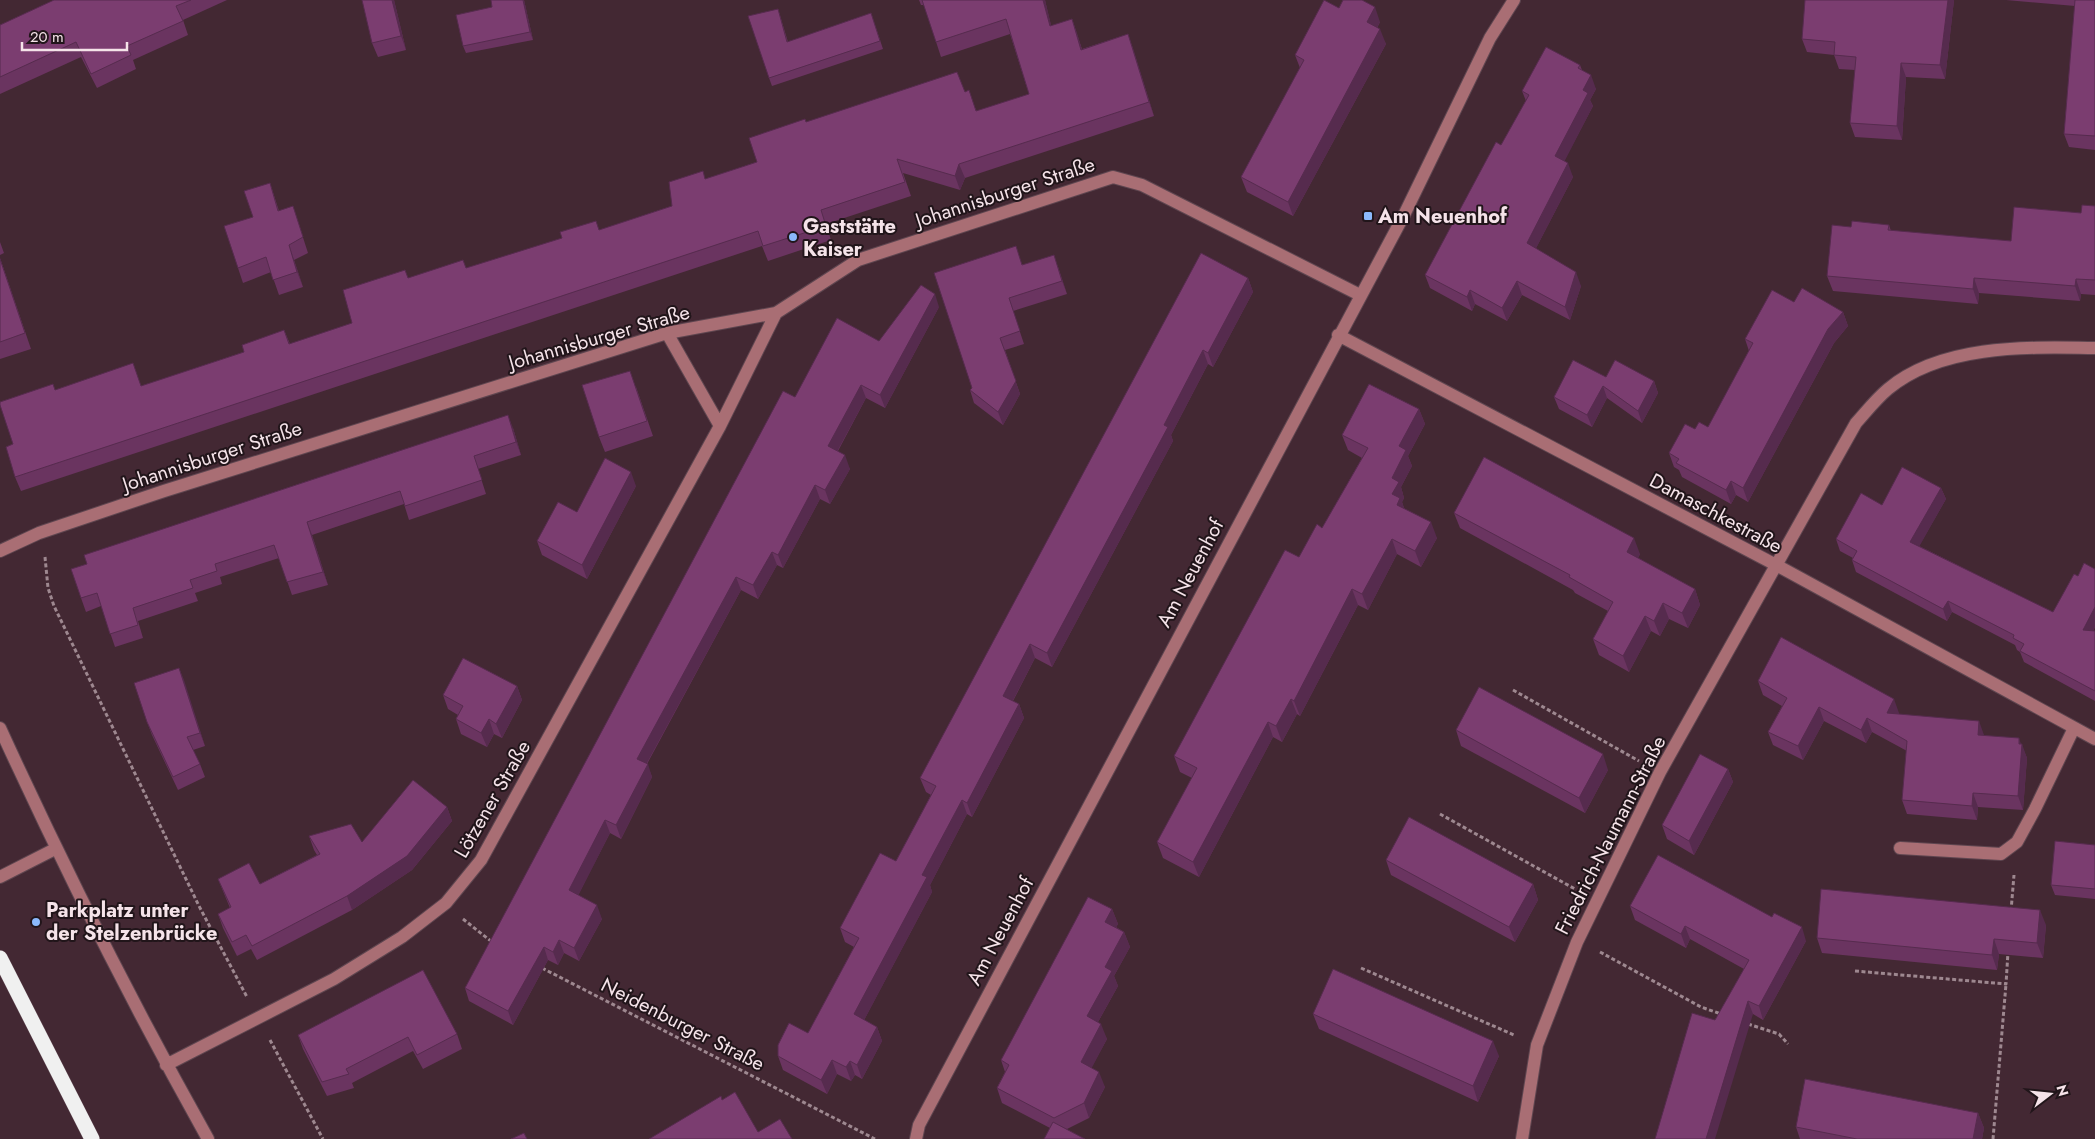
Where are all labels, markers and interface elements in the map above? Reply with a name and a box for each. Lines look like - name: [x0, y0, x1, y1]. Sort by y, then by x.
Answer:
- scale bar: [22, 20, 128, 52]
- text: 20 m: [30, 26, 64, 48]
- street label: Johannisburger Straße: [909, 150, 1099, 236]
- place label: Am Neuenhof: [1377, 202, 1508, 231]
- marker: Am Neuenhof: [1362, 210, 1374, 222]
- place label: Gaststätte Kaiser: [803, 212, 896, 264]
- marker: Gaststätte Kaiser: [787, 231, 799, 243]
- street label: Johannisburger Straße: [502, 298, 693, 378]
- street label: Johannisburger Straße: [116, 414, 306, 500]
- street label: Damaschkestraße: [1644, 466, 1787, 561]
- street label: Am Neuenhof: [1150, 513, 1232, 633]
- street label: Friedrich-Naumann-Straße: [1548, 731, 1673, 940]
- street label: Lötzener Straße: [447, 735, 538, 863]
- street label: Am Neuenhof: [960, 871, 1042, 991]
- place label: Parkplatz unter der Stelzenbrücke: [46, 896, 217, 948]
- marker: Parkplatz unter der Stelzenbrücke: [30, 916, 42, 928]
- street label: Neidenburger Straße: [596, 971, 770, 1078]
- north arrow: [2025, 1069, 2075, 1119]
- text: N: [2051, 1082, 2074, 1099]

